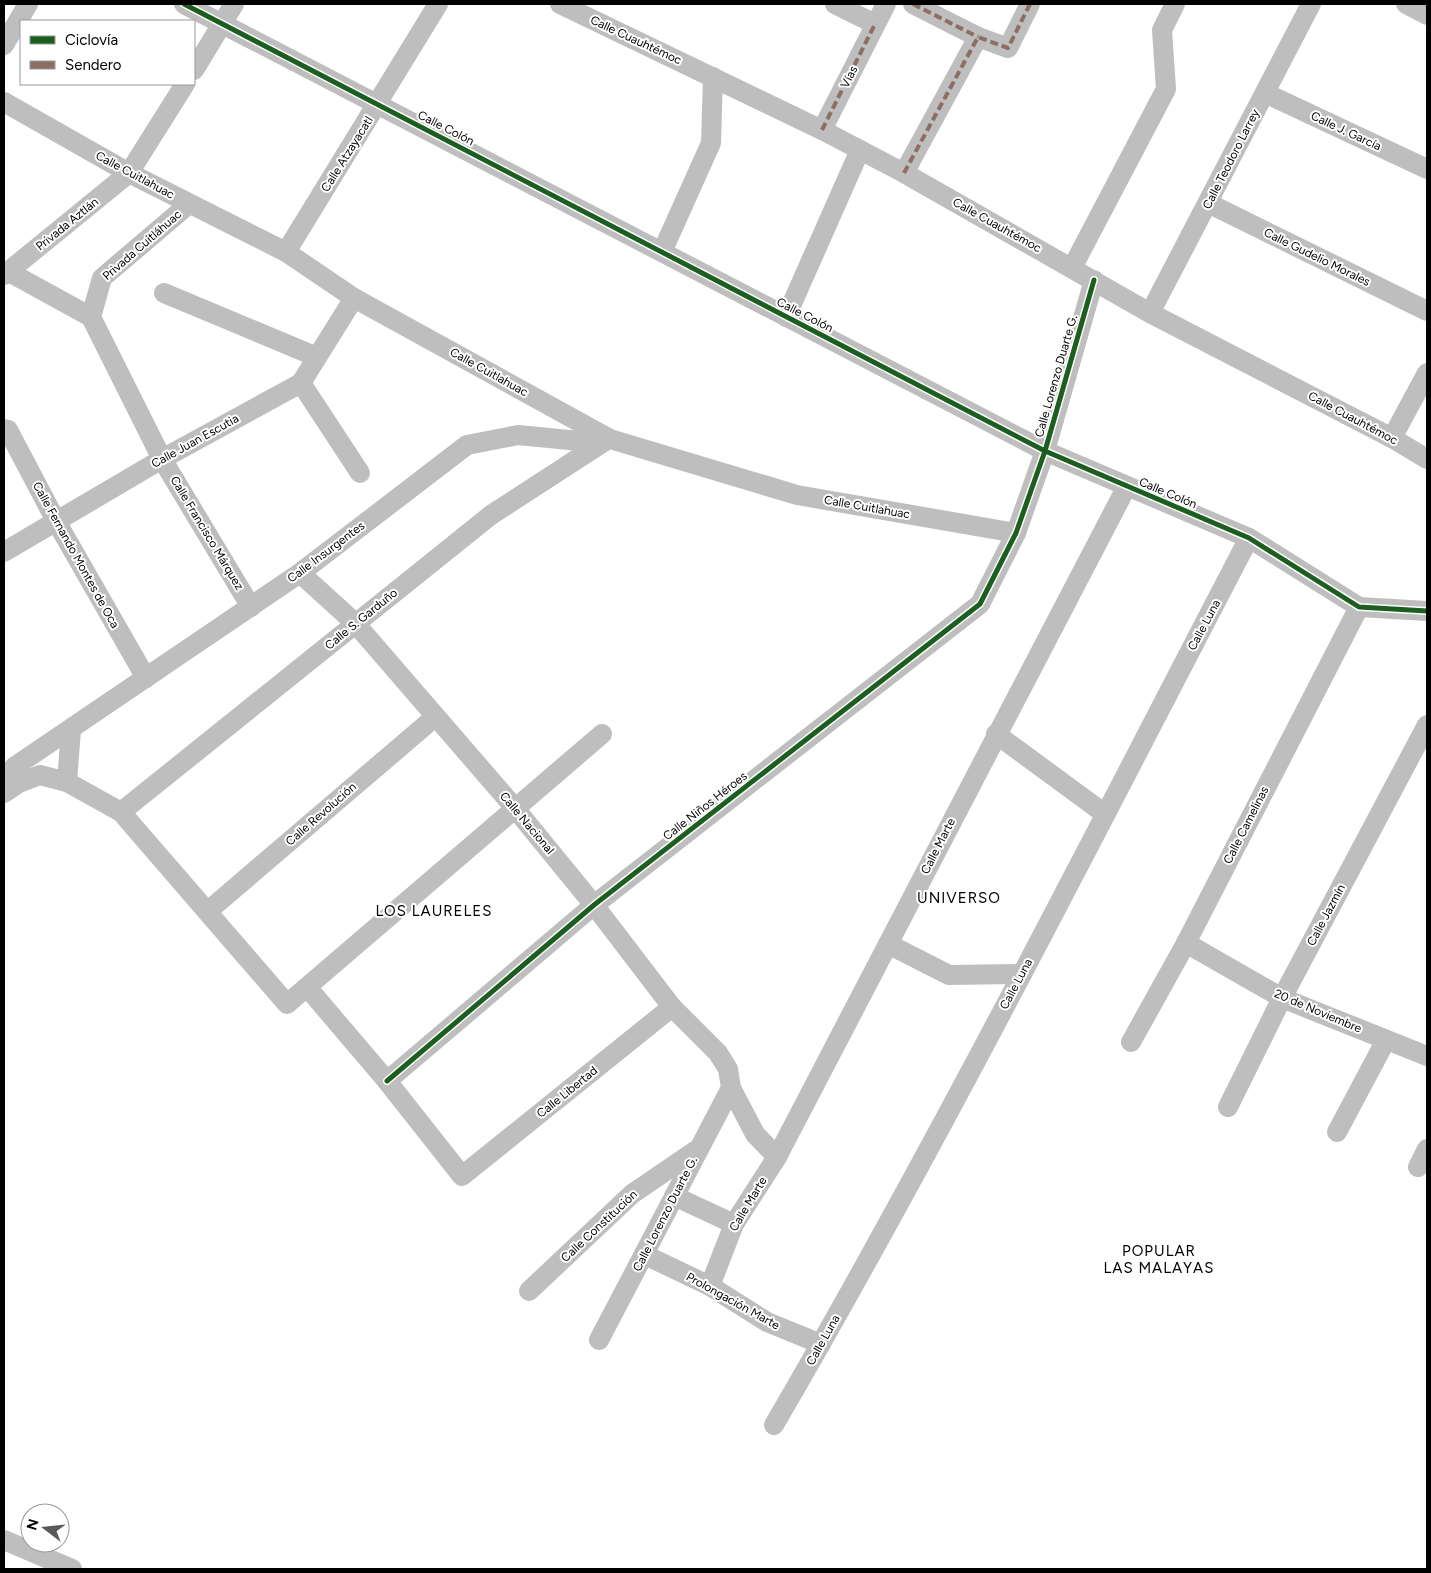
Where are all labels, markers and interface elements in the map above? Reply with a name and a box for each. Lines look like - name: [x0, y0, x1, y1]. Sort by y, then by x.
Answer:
- street label: Calle Cuauhtémoc: [588, 13, 684, 68]
- legend: [20, 20, 195, 85]
- text: Ciclovía: [65, 31, 118, 49]
- text: Sendero: [65, 56, 122, 74]
- street label: Vías: [838, 63, 860, 90]
- street label: Calle Teodoro Larrey: [1200, 106, 1263, 211]
- street label: Calle Colón: [415, 108, 477, 148]
- street label: Calle J. García: [1309, 109, 1383, 153]
- street label: Calle Atzayacatl: [318, 114, 376, 194]
- street label: Calle Cuitlahuac: [93, 148, 177, 202]
- street label: Privada Aztlán: [33, 194, 101, 253]
- street label: Calle Cuauhtémoc: [950, 195, 1044, 255]
- street label: Privada Cuitláhuac: [100, 207, 185, 283]
- street label: Calle Gudelio Morales: [1262, 225, 1373, 289]
- street label: Calle Colón: [774, 295, 836, 335]
- street label: Calle Lorenzo Duarte G.: [1032, 313, 1080, 439]
- street label: Calle Cuitlahuac: [448, 345, 531, 399]
- street label: Calle Cuauhtémoc: [1306, 389, 1401, 448]
- street label: Calle Juan Escutia: [149, 411, 241, 471]
- street label: Calle Francisco Márquez: [167, 473, 247, 593]
- street label: Calle Colón: [1137, 475, 1199, 512]
- street label: Calle Fernando Montes de Oca: [30, 479, 122, 631]
- street label: Calle Cuitlahuac: [823, 493, 912, 522]
- street label: Calle Insurgentes: [285, 518, 368, 586]
- street label: Calle S. Garduño: [322, 586, 400, 652]
- street label: Calle Luna: [1185, 597, 1223, 653]
- street label: Calle Niños Héroes: [660, 769, 750, 843]
- street label: Calle Revolución: [283, 779, 359, 848]
- street label: Calle Camelinas: [1220, 784, 1272, 866]
- street label: Calle Nacional: [497, 789, 557, 857]
- street label: Calle Marte: [918, 815, 958, 876]
- street label: Calle Jazmín: [1304, 882, 1348, 948]
- district label: UNIVERSO: [917, 889, 1001, 907]
- district label: LOS LAURELES: [376, 902, 492, 920]
- street label: Calle Luna: [997, 956, 1035, 1012]
- street label: 20 de Noviembre: [1272, 986, 1364, 1036]
- street label: Calle Libertad: [534, 1063, 600, 1121]
- street label: Calle Lorenzo Duarte G.: [630, 1154, 700, 1274]
- street label: Calle Marte: [726, 1174, 770, 1234]
- street label: Calle Constitución: [558, 1187, 640, 1265]
- district label: POPULAR LAS MALAYAS: [1104, 1242, 1214, 1277]
- street label: Prolongación Marte: [684, 1270, 783, 1333]
- street label: Calle Luna: [803, 1312, 843, 1368]
- north arrow: [20, 1503, 70, 1553]
- text: N: [23, 1517, 43, 1532]

